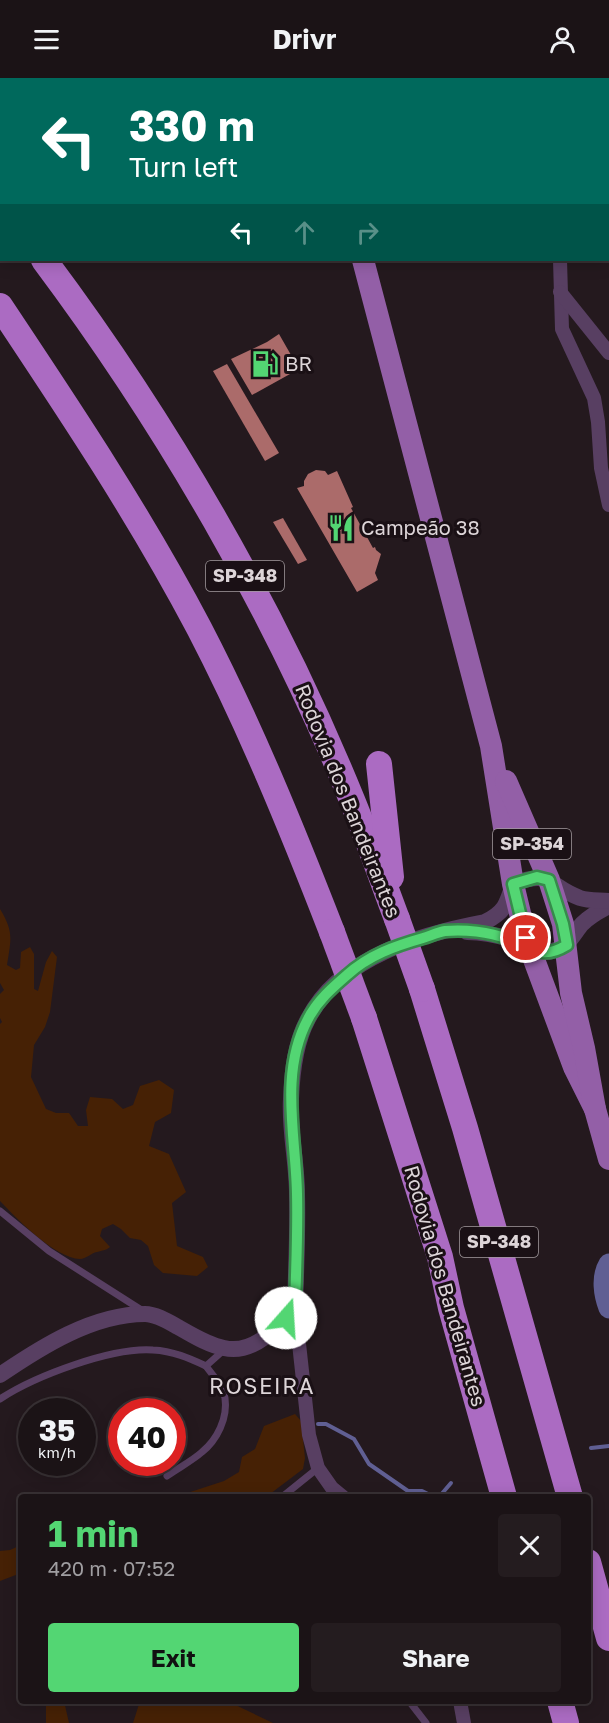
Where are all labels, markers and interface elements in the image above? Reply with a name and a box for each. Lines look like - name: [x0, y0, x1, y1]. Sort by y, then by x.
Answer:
- icon: menu: [30, 23, 63, 56]
- text: Drivr: [273, 23, 336, 55]
- icon: person: [546, 23, 579, 56]
- text: 330 m: [129, 100, 255, 150]
- icon: left: [30, 102, 108, 180]
- text: Turn left: [129, 151, 238, 183]
- icon: left: [225, 216, 258, 249]
- icon: ahead: [288, 216, 321, 249]
- icon: right: [351, 216, 384, 249]
- fuel station icon: BR: [250, 349, 280, 379]
- place label: BR: [285, 351, 312, 375]
- restaurant icon: Campeão 38: [326, 513, 356, 543]
- place label: Campeão 38: [361, 515, 480, 539]
- road number: SP-348: [206, 561, 284, 591]
- street label: Rodovia dos Bandeirantes: [291, 680, 407, 921]
- road number: SP-354: [493, 829, 571, 859]
- pin: [500, 912, 551, 963]
- icon: arrive: [509, 921, 542, 954]
- street label: Rodovia dos Bandeirantes: [400, 1162, 492, 1409]
- road number: SP-348: [460, 1227, 538, 1257]
- position arrow: [254, 1286, 318, 1350]
- district label: ROSEIRA: [209, 1372, 315, 1399]
- speed limit sign: 40: [108, 1398, 186, 1476]
- text: 35: [39, 1412, 75, 1448]
- text: km/h: [38, 1443, 76, 1461]
- text: 1 min: [48, 1512, 139, 1555]
- button: close: [498, 1514, 561, 1577]
- text: 420 m · 07:52: [48, 1556, 175, 1580]
- button: Exit: [48, 1623, 299, 1692]
- button: Share: [311, 1623, 561, 1692]

